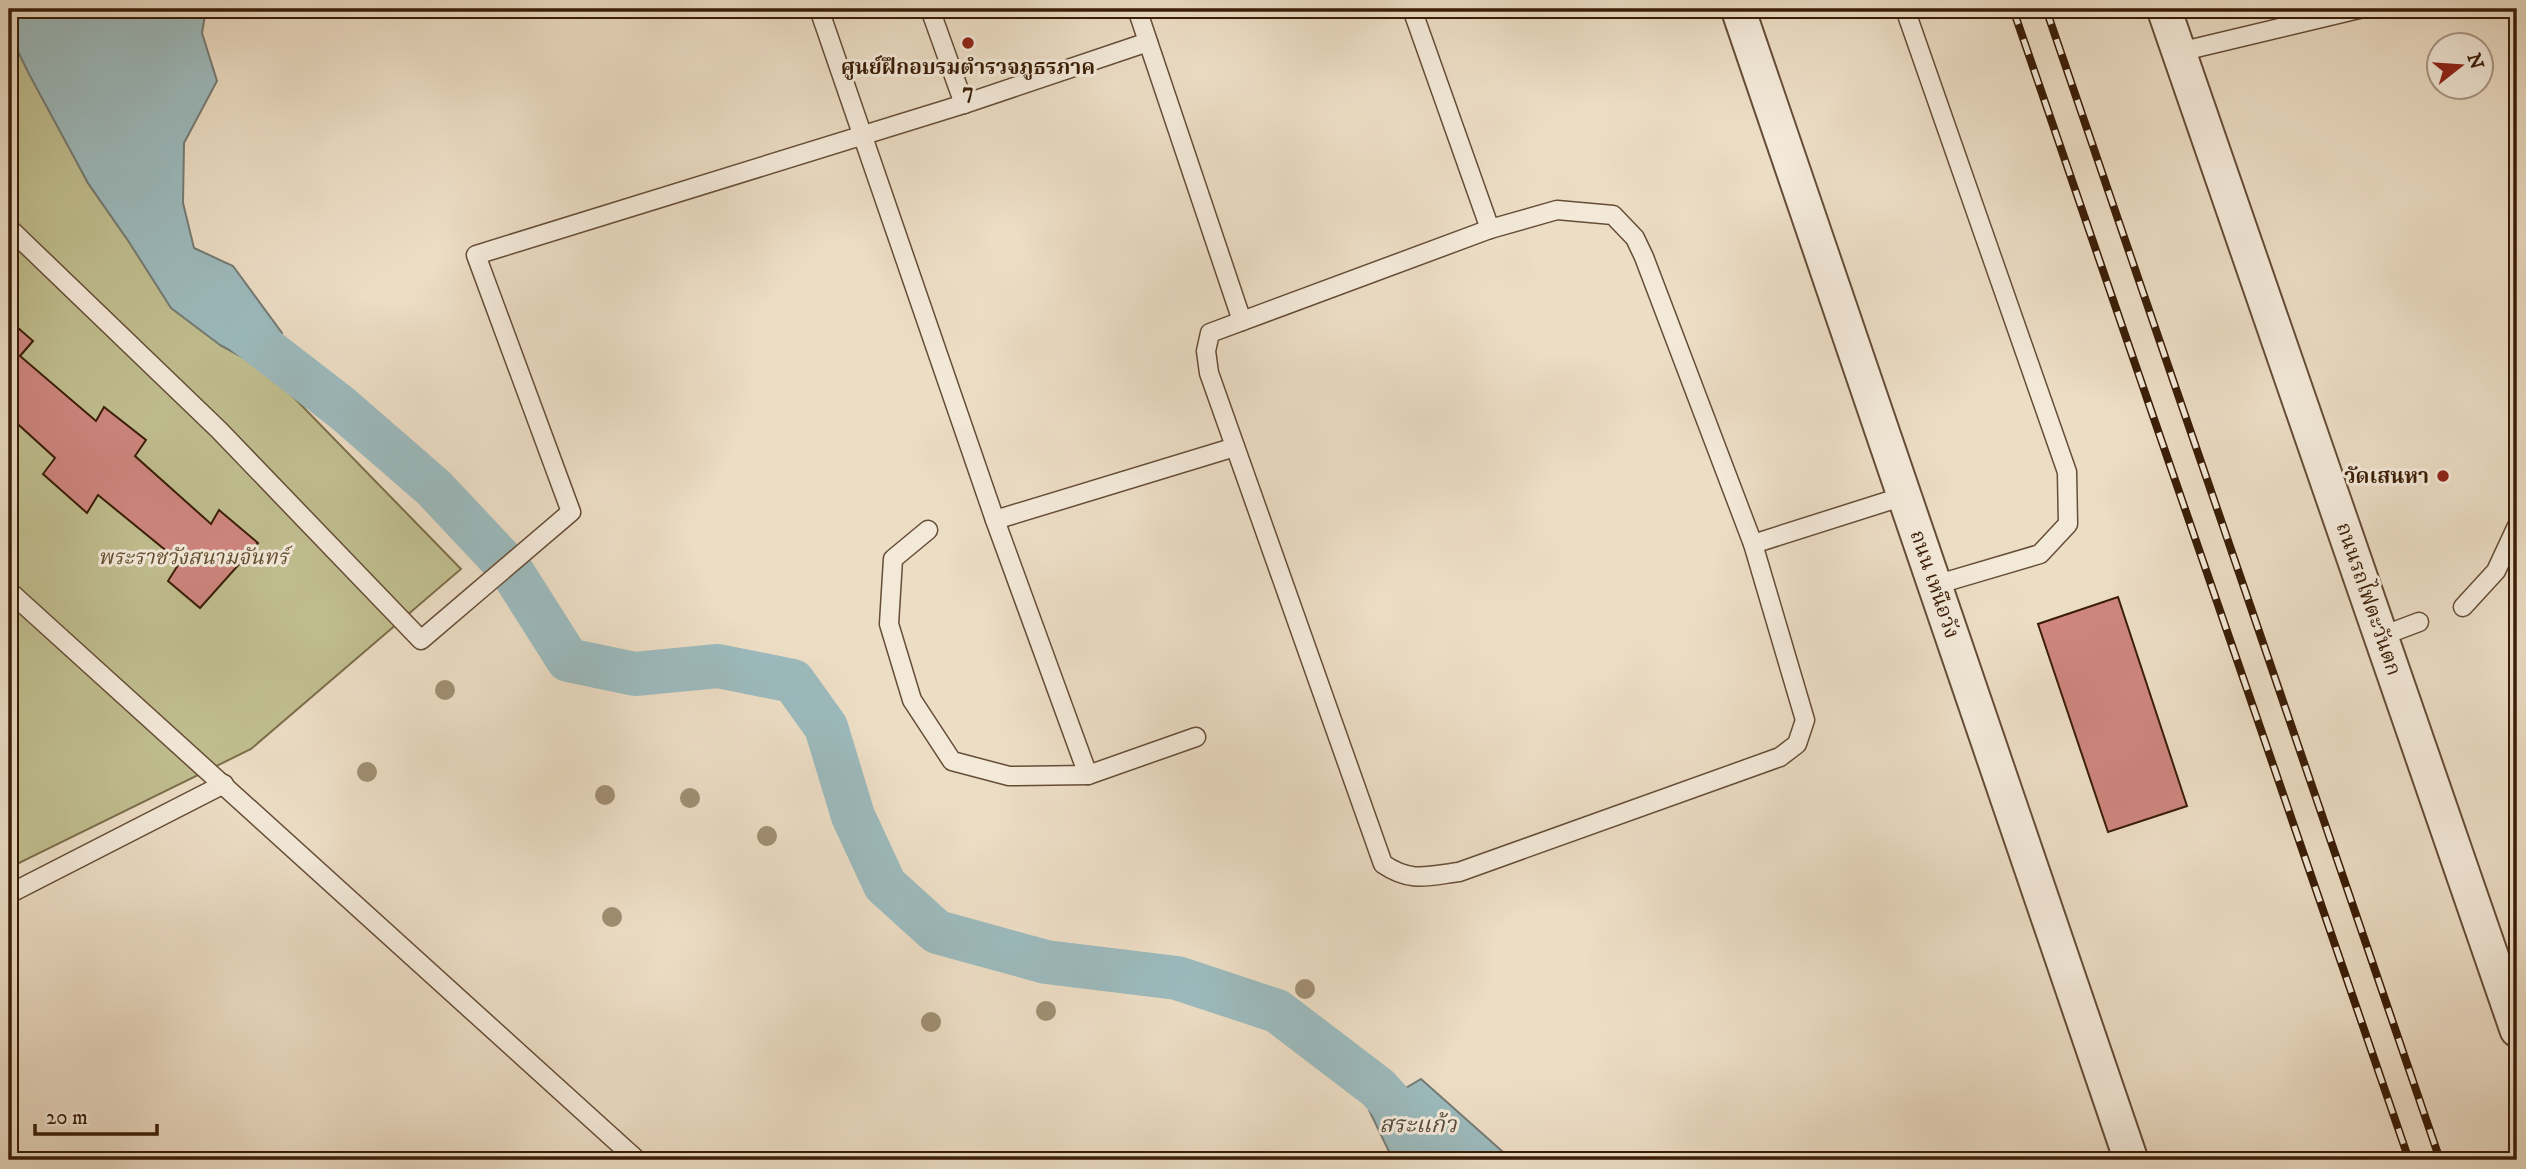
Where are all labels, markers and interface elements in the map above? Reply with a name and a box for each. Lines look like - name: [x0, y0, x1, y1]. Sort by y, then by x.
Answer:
- north arrow: [2424, 32, 2494, 102]
- marker: ศูนย์ฝึกอบรมตำรวจภูธรภาค 7: [960, 35, 976, 51]
- text: N: [2462, 51, 2488, 73]
- place label: ศูนย์ฝึกอบรมตำรวจภูธรภาค 7: [841, 55, 1095, 105]
- place label: วัดเสนหา: [2344, 464, 2429, 490]
- marker: วัดเสนหา: [2435, 468, 2451, 484]
- street label: ถนนรถไฟตะวันตก: [2330, 518, 2409, 680]
- street label: ถนน เหนือวัง: [1903, 527, 1965, 642]
- park label: พระราชวังสนามจันทร์: [98, 545, 293, 571]
- scale bar: [35, 1092, 158, 1136]
- text: 20 m: [46, 1105, 88, 1131]
- water label: สระแก้ว: [1379, 1111, 1458, 1140]

